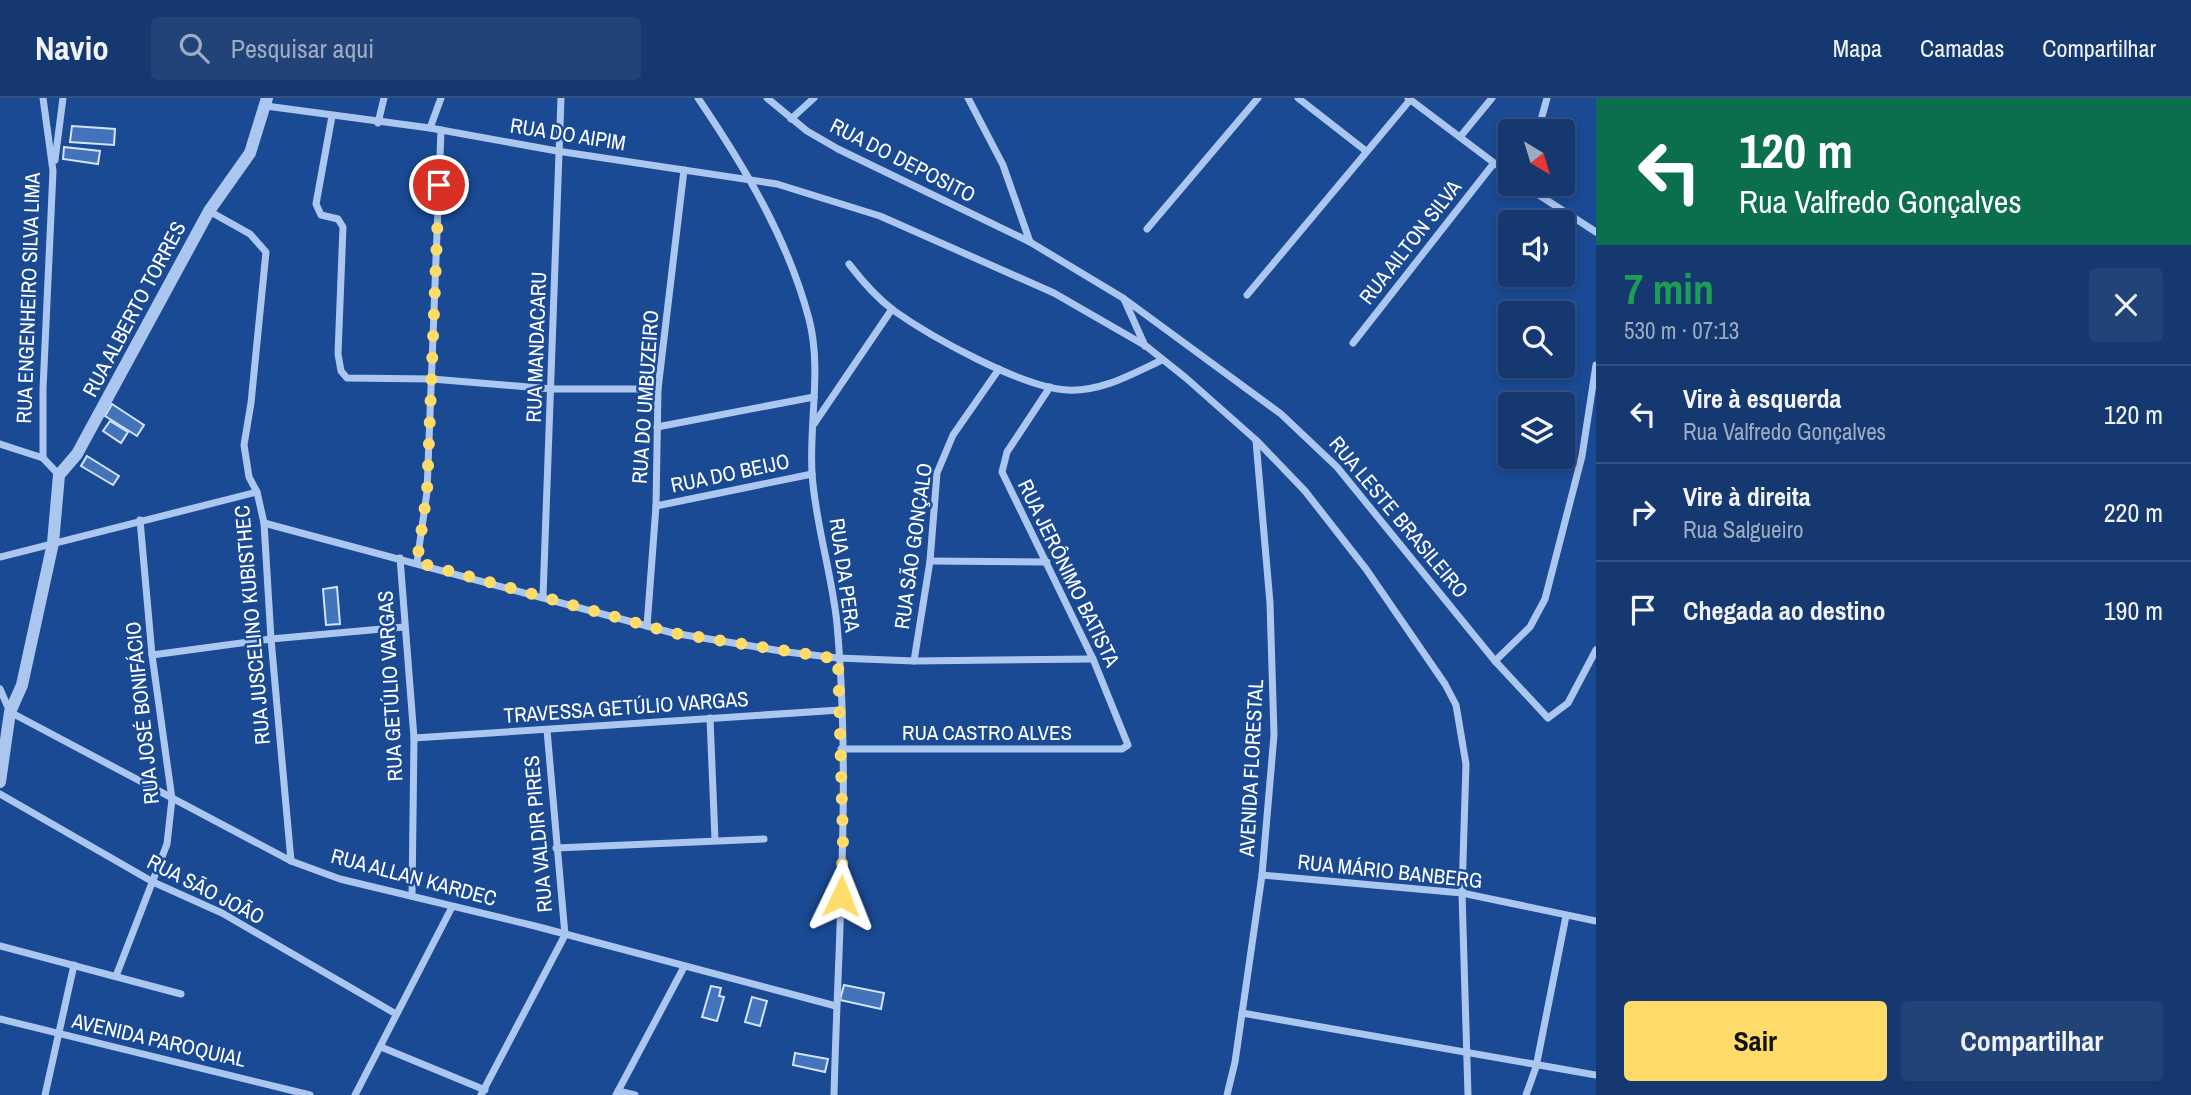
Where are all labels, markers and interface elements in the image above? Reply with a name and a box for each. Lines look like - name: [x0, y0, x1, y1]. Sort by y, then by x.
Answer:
- search box: [151, 17, 641, 80]
- text: Navio: [35, 26, 109, 70]
- icon: search: [175, 29, 213, 67]
- text: Pesquisar aqui: [231, 31, 374, 66]
- text: Mapa: [1833, 32, 1882, 64]
- text: Camadas: [1920, 32, 2004, 64]
- text: Compartilhar: [2042, 32, 2156, 64]
- street label: RUA DO AIPIM: [508, 111, 628, 157]
- street label: RUA DO DEPOSITO: [825, 111, 981, 209]
- text: 120 m: [1739, 117, 1853, 183]
- north arrow: [1498, 119, 1575, 196]
- map controls: [1498, 119, 1575, 469]
- icon: left: [1624, 126, 1715, 217]
- pin: [409, 155, 469, 215]
- icon: arrive: [420, 166, 458, 204]
- street label: RUA ENGENHEIRO SILVA LIMA: [9, 172, 47, 424]
- street label: RUA AILTON SILVA: [1352, 173, 1468, 310]
- text: Rua Valfredo Gonçalves: [1739, 180, 2022, 223]
- button: sound: [1498, 210, 1575, 287]
- street label: RUA ALBERTO TORRES: [75, 216, 193, 402]
- text: 7 min: [1624, 261, 1714, 317]
- button: close: [2089, 268, 2163, 342]
- street label: RUA MANDACARU: [519, 271, 553, 423]
- button: search: [1498, 301, 1575, 378]
- street label: RUA DO UMBUZEIRO: [624, 309, 666, 485]
- text: 530 m · 07:13: [1624, 315, 1739, 346]
- text: Vire à esquerda: [1683, 381, 1841, 416]
- button: layers: [1498, 392, 1575, 469]
- icon: left: [1624, 395, 1662, 433]
- text: 120 m: [2104, 397, 2163, 432]
- text: Rua Valfredo Gonçalves: [1683, 416, 1886, 447]
- street label: RUA LESTE BRASILEIRO: [1323, 430, 1475, 604]
- street label: RUA DO BEIJO: [668, 446, 792, 500]
- street label: RUA SÃO GONÇALO: [887, 461, 939, 631]
- street label: RUA JERÔNIMO BATISTA: [1011, 474, 1127, 672]
- text: Vire à direita: [1683, 479, 1811, 514]
- icon: right: [1624, 493, 1662, 531]
- text: 220 m: [2104, 495, 2163, 530]
- street label: RUA JUSCELINO KUBISTHEC: [227, 504, 277, 746]
- text: Rua Salgueiro: [1683, 514, 1804, 545]
- street label: RUA DA PERA: [823, 516, 867, 634]
- street label: RUA GETÚLIO VARGAS: [371, 590, 409, 782]
- icon: arrive: [1624, 591, 1662, 629]
- text: Chegada ao destino: [1683, 593, 1886, 628]
- text: 190 m: [2104, 593, 2163, 628]
- street label: RUA JOSÉ BONIFÁCIO: [118, 620, 166, 806]
- street label: AVENIDA FLORESTAL: [1232, 678, 1270, 858]
- street label: TRAVESSA GETÚLIO VARGAS: [503, 684, 749, 730]
- street label: RUA CASTRO ALVES: [902, 718, 1072, 747]
- street label: RUA VALDIR PIRES: [517, 754, 559, 914]
- street label: RUA ALLAN KARDEC: [328, 841, 500, 913]
- street label: RUA SÃO JOÃO: [142, 847, 270, 931]
- street label: RUA MÁRIO BANBERG: [1296, 847, 1484, 895]
- position arrow: [804, 859, 878, 933]
- button: Sair: [1624, 1001, 1887, 1081]
- button: Compartilhar: [1901, 1001, 2163, 1081]
- street label: AVENIDA PAROQUIAL: [68, 1006, 249, 1074]

